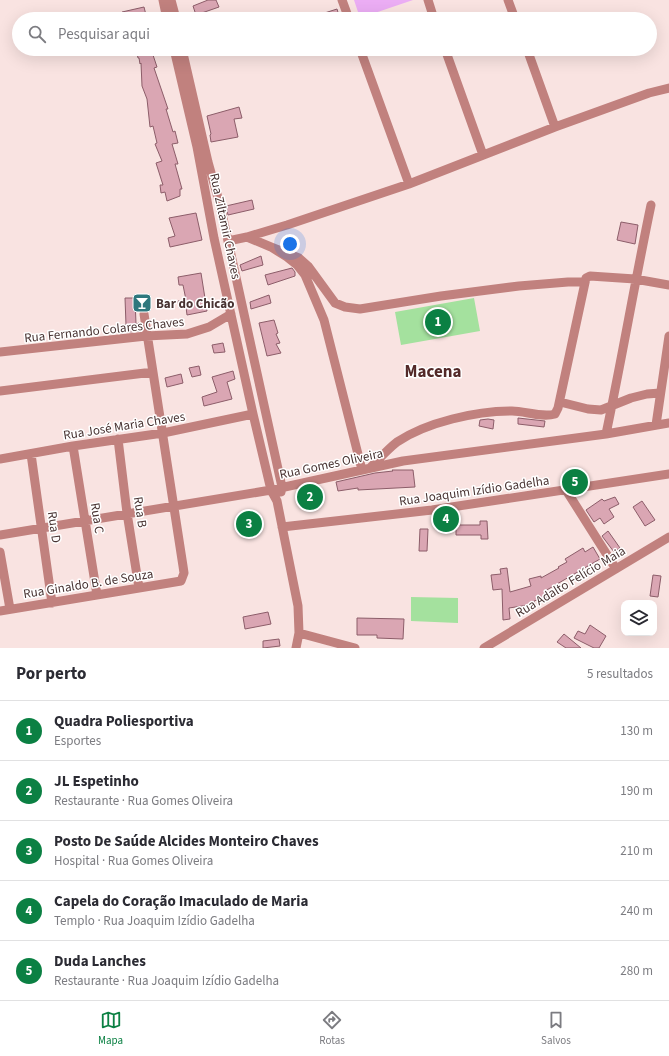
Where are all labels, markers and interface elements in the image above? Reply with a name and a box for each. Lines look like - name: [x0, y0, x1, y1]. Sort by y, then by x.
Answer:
- search box: [12, 12, 657, 56]
- icon: search: [26, 23, 48, 45]
- text: Pesquisar aqui: [58, 24, 150, 45]
- street label: Rua Ziltamir Chaves: [205, 172, 245, 281]
- your location: [280, 234, 300, 254]
- bar icon: Bar do Chicão: [131, 292, 153, 314]
- place label: Bar do Chicão: [156, 295, 234, 313]
- pin: 1: [425, 307, 451, 337]
- street label: Rua Fernando Colares Chaves: [23, 313, 185, 347]
- district label: Macena: [405, 360, 461, 384]
- street label: Rua José Maria Chaves: [62, 407, 187, 445]
- street label: Rua Gomes Oliveira: [278, 444, 385, 484]
- pin: 5: [562, 467, 588, 497]
- street label: Rua Joaquim Izídio Gadelha: [398, 472, 550, 510]
- pin: 2: [297, 482, 323, 512]
- street label: Rua B: [129, 495, 151, 529]
- street label: Rua C: [86, 501, 108, 535]
- pin: 4: [433, 504, 459, 534]
- pin: 3: [236, 509, 262, 539]
- street label: Rua D: [43, 510, 65, 544]
- street label: Rua Adalto Felício Maia: [512, 542, 629, 622]
- street label: Rua Ginaldo B. de Souza: [22, 565, 154, 603]
- map controls: [621, 600, 657, 636]
- button: layers: [621, 600, 657, 636]
- text: Por perto: [16, 662, 86, 686]
- text: 5 resultados: [587, 665, 653, 683]
- text: Quadra Poliesportiva: [54, 711, 194, 732]
- text: 1: [26, 722, 32, 740]
- text: 130 m: [620, 722, 653, 740]
- text: Esportes: [54, 732, 101, 750]
- text: JL Espetinho: [54, 771, 139, 792]
- text: 2: [26, 782, 32, 800]
- text: 190 m: [620, 782, 653, 800]
- text: Restaurante · Rua Gomes Oliveira: [54, 792, 233, 810]
- text: Posto De Saúde Alcides Monteiro Chaves: [54, 831, 319, 852]
- text: 3: [26, 842, 32, 860]
- text: 210 m: [620, 842, 653, 860]
- text: Hospital · Rua Gomes Oliveira: [54, 852, 213, 870]
- text: Capela do Coração Imaculado de Maria: [54, 891, 308, 912]
- text: 4: [26, 902, 32, 920]
- text: 240 m: [620, 902, 653, 920]
- text: Templo · Rua Joaquim Izídio Gadelha: [54, 912, 255, 930]
- text: Duda Lanches: [54, 951, 146, 972]
- text: 5: [26, 962, 32, 980]
- text: 280 m: [620, 962, 653, 980]
- text: Restaurante · Rua Joaquim Izídio Gadelha: [54, 972, 279, 990]
- tab: Mapa: [98, 1009, 123, 1048]
- tab: Rotas: [319, 1009, 345, 1048]
- tab: Salvos: [541, 1009, 571, 1048]

